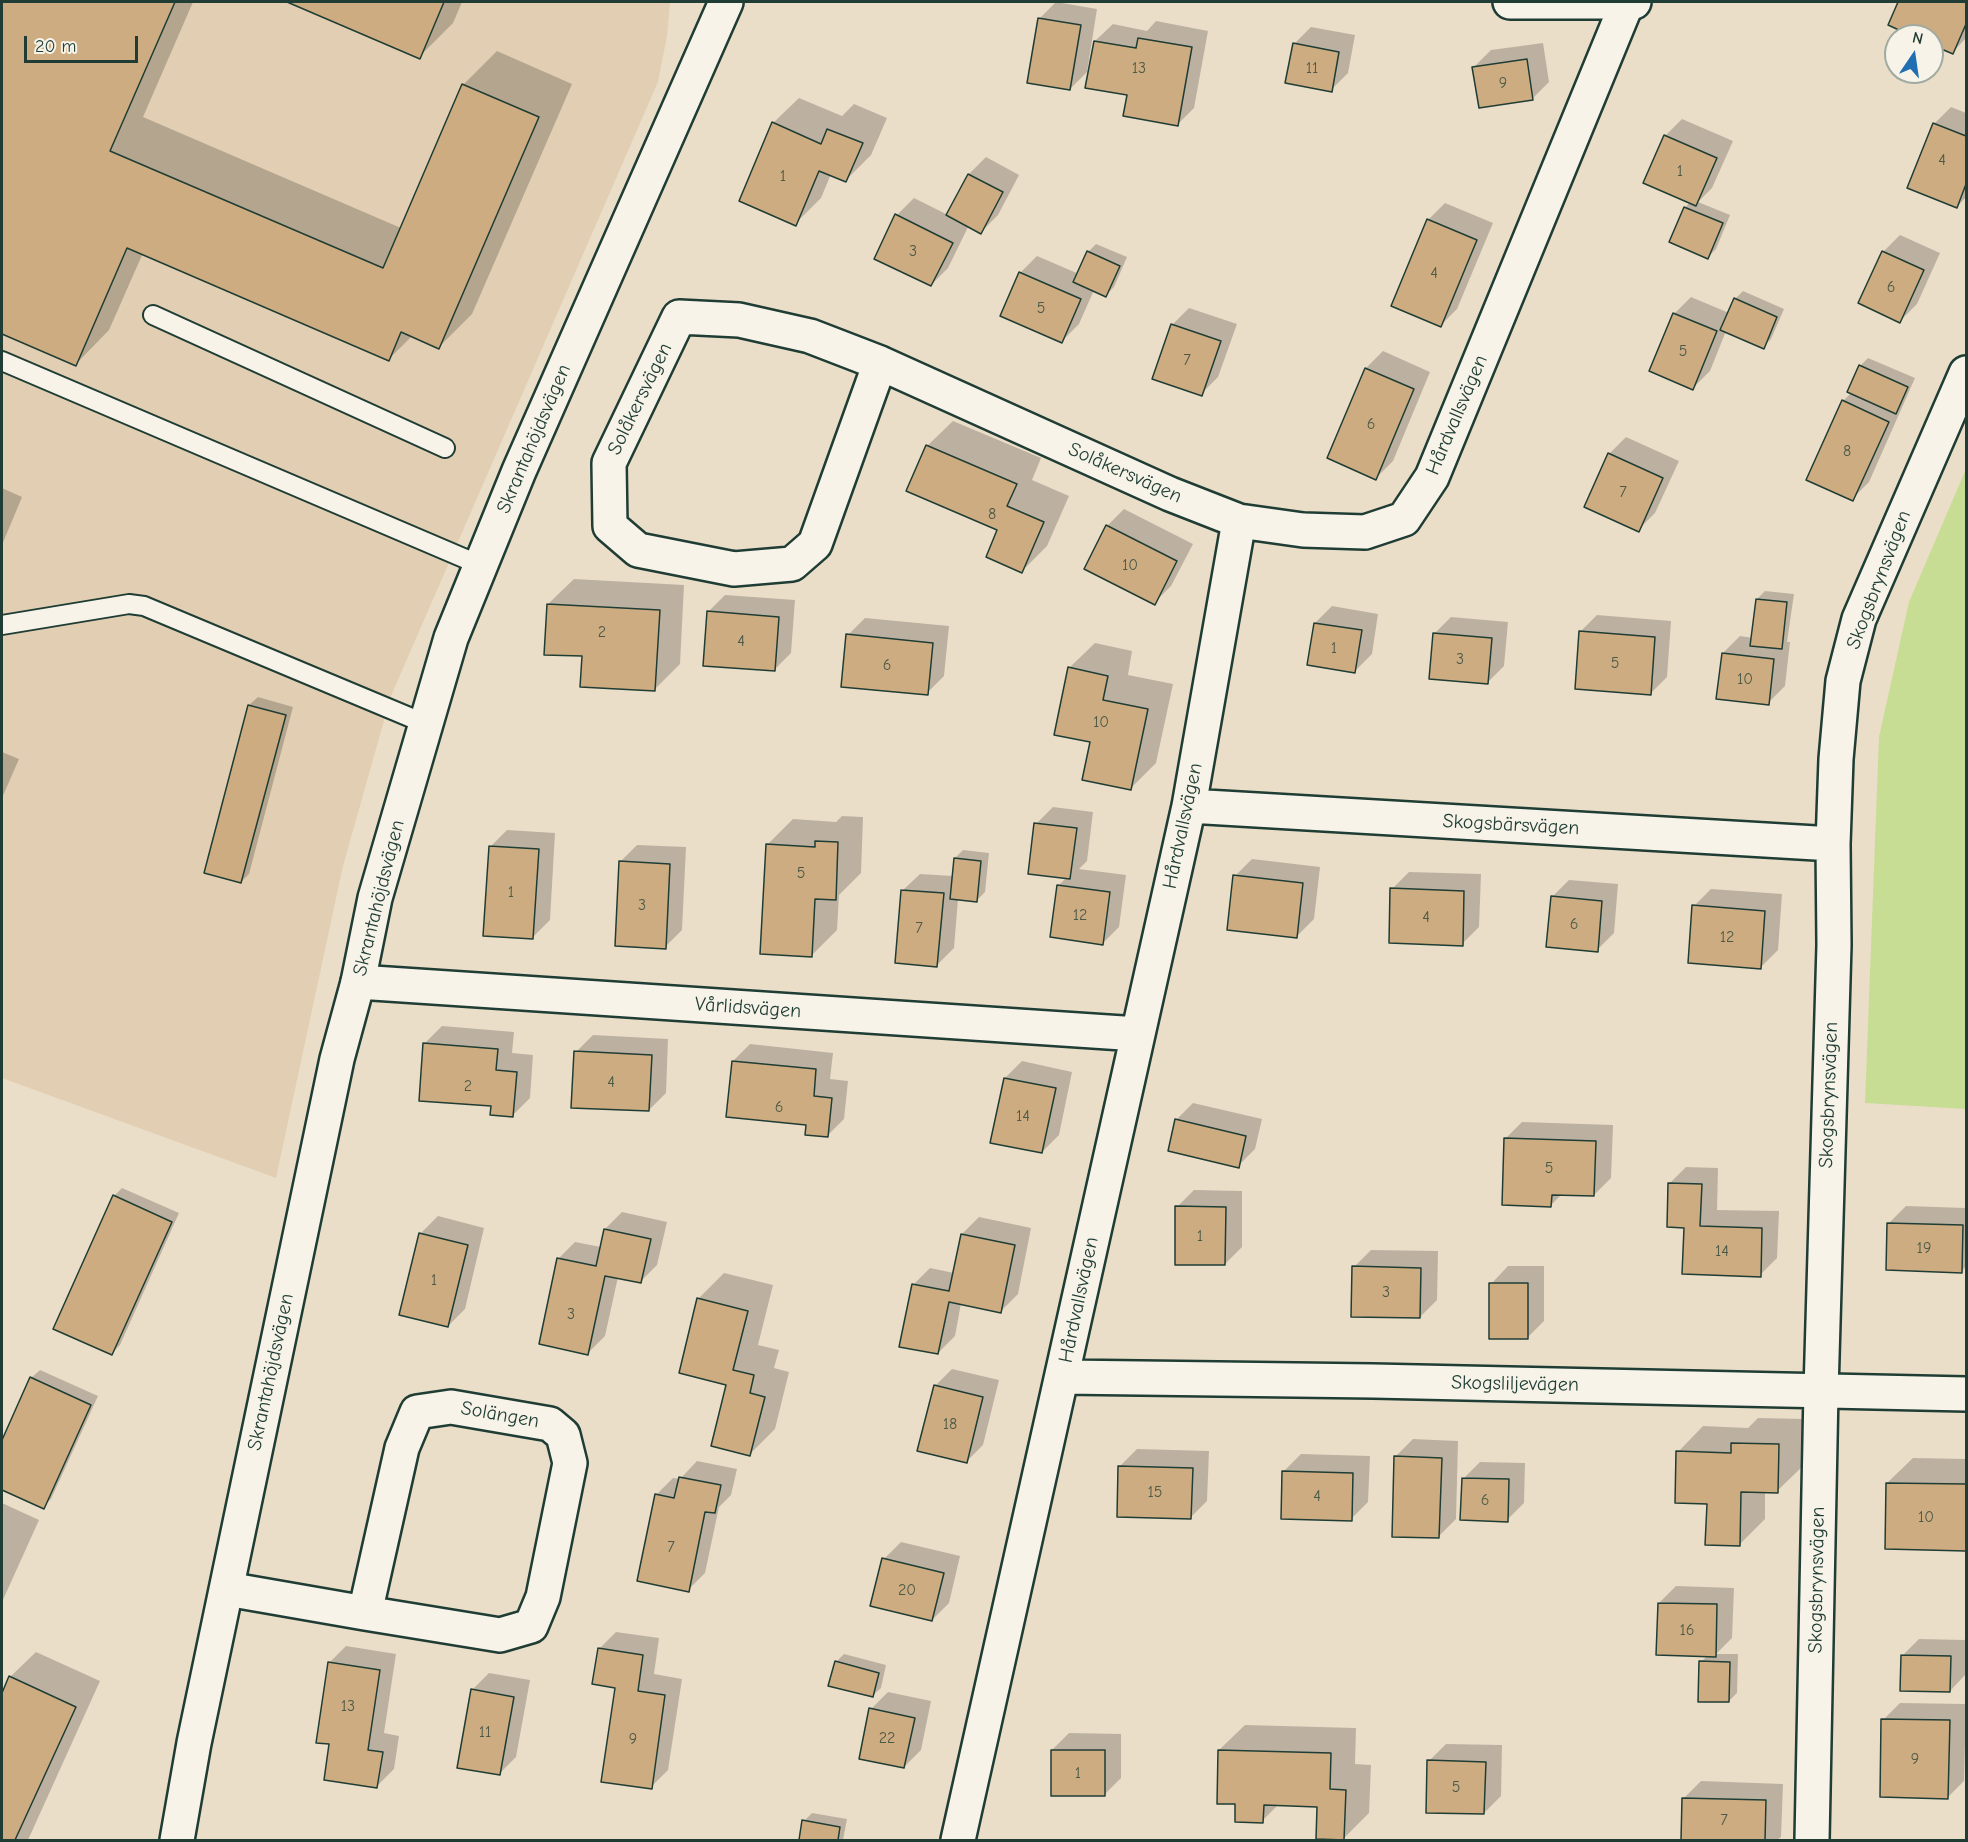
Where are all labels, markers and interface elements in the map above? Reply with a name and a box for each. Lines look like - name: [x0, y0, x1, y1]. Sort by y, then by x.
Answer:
- scale bar: [27, 24, 141, 62]
- north arrow: [1884, 24, 1944, 84]
- text: N: [1910, 28, 1925, 48]
- text: 20 m: [35, 36, 76, 57]
- house number: 13: [1132, 58, 1146, 78]
- house number: 11: [1306, 58, 1318, 78]
- house number: 9: [1499, 73, 1507, 93]
- house number: 4: [1938, 150, 1946, 170]
- house number: 1: [1677, 161, 1683, 181]
- house number: 1: [780, 166, 786, 186]
- house number: 3: [909, 241, 917, 261]
- house number: 4: [1430, 263, 1438, 283]
- house number: 6: [1887, 277, 1895, 297]
- house number: 5: [1037, 298, 1045, 318]
- street label: Solåkersvägen: [603, 339, 677, 459]
- house number: 5: [1679, 341, 1687, 361]
- house number: 7: [1183, 350, 1191, 370]
- street label: Hårdvallsvägen: [1421, 351, 1493, 479]
- street label: Skrantahöjdsvägen: [492, 361, 576, 517]
- house number: 6: [1367, 414, 1375, 434]
- street label: Solåkersvägen: [1064, 437, 1186, 509]
- house number: 8: [1843, 441, 1851, 461]
- house number: 7: [1619, 482, 1627, 502]
- house number: 8: [988, 504, 996, 524]
- street label: Skogsbrynsvägen: [1842, 507, 1916, 653]
- house number: 10: [1122, 555, 1138, 575]
- house number: 2: [598, 622, 606, 642]
- house number: 4: [737, 631, 745, 651]
- house number: 1: [1331, 638, 1337, 658]
- house number: 3: [1456, 649, 1464, 669]
- house number: 5: [1611, 653, 1619, 673]
- house number: 6: [883, 655, 891, 675]
- house number: 10: [1737, 669, 1753, 689]
- house number: 10: [1093, 712, 1109, 732]
- street label: Hårdvallsvägen: [1158, 761, 1208, 891]
- street label: Skogsbärsvägen: [1442, 809, 1580, 841]
- street label: Skrantahöjdsvägen: [348, 818, 410, 978]
- house number: 5: [797, 863, 805, 883]
- house number: 1: [508, 882, 514, 902]
- house number: 3: [638, 895, 646, 915]
- house number: 12: [1073, 905, 1087, 925]
- house number: 4: [1422, 907, 1430, 927]
- house number: 6: [1570, 914, 1578, 934]
- house number: 7: [915, 918, 923, 938]
- house number: 12: [1720, 927, 1734, 947]
- street label: Vårlidsvägen: [694, 992, 802, 1024]
- street label: Skogsbrynsvägen: [1814, 1021, 1844, 1169]
- house number: 4: [607, 1072, 615, 1092]
- house number: 2: [464, 1076, 472, 1096]
- house number: 6: [775, 1097, 783, 1117]
- house number: 14: [1016, 1106, 1030, 1126]
- house number: 5: [1545, 1158, 1553, 1178]
- house number: 1: [1197, 1226, 1203, 1246]
- street label: Hårdvallsvägen: [1054, 1235, 1104, 1365]
- house number: 19: [1917, 1238, 1931, 1258]
- house number: 14: [1715, 1241, 1729, 1261]
- house number: 1: [431, 1270, 437, 1290]
- house number: 3: [1382, 1282, 1390, 1302]
- street label: Skrantahöjdsvägen: [243, 1291, 299, 1453]
- house number: 3: [567, 1304, 575, 1324]
- street label: Skogsliljevägen: [1451, 1371, 1579, 1397]
- street label: Solängen: [459, 1396, 541, 1434]
- house number: 18: [943, 1414, 957, 1434]
- house number: 15: [1147, 1482, 1163, 1502]
- house number: 4: [1313, 1486, 1321, 1506]
- house number: 6: [1481, 1490, 1489, 1510]
- street label: Skogsbrynsvägen: [1804, 1506, 1830, 1654]
- house number: 10: [1918, 1507, 1934, 1527]
- house number: 7: [667, 1537, 675, 1557]
- house number: 20: [898, 1580, 916, 1600]
- house number: 16: [1679, 1620, 1695, 1640]
- house number: 13: [341, 1696, 355, 1716]
- house number: 11: [479, 1722, 491, 1742]
- house number: 22: [879, 1728, 895, 1748]
- house number: 9: [629, 1729, 637, 1749]
- house number: 9: [1911, 1749, 1919, 1769]
- house number: 1: [1075, 1763, 1081, 1783]
- house number: 5: [1452, 1777, 1460, 1797]
- house number: 7: [1720, 1810, 1728, 1830]

